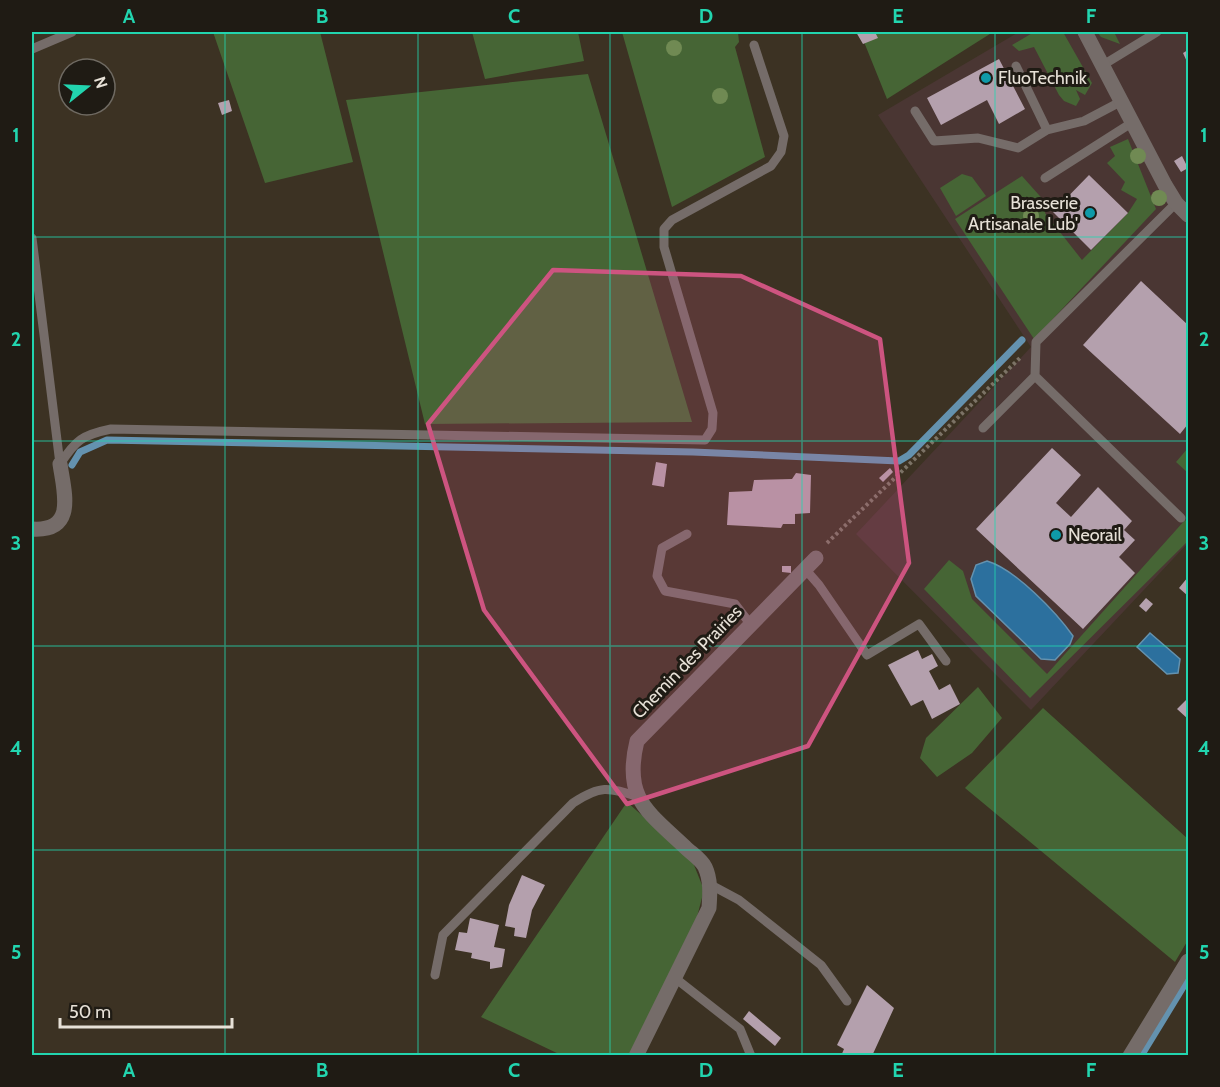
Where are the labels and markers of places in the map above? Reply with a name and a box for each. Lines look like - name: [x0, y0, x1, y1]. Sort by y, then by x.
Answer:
- place label: FluoTechnik: [998, 67, 1088, 89]
- marker: FluoTechnik: [979, 71, 993, 85]
- place label: Brasserie Artisanale Lub': [968, 192, 1078, 235]
- marker: Brasserie Artisanale Lub': [1083, 206, 1097, 220]
- place label: Neorail: [1068, 524, 1123, 546]
- marker: Neorail: [1049, 528, 1063, 542]

